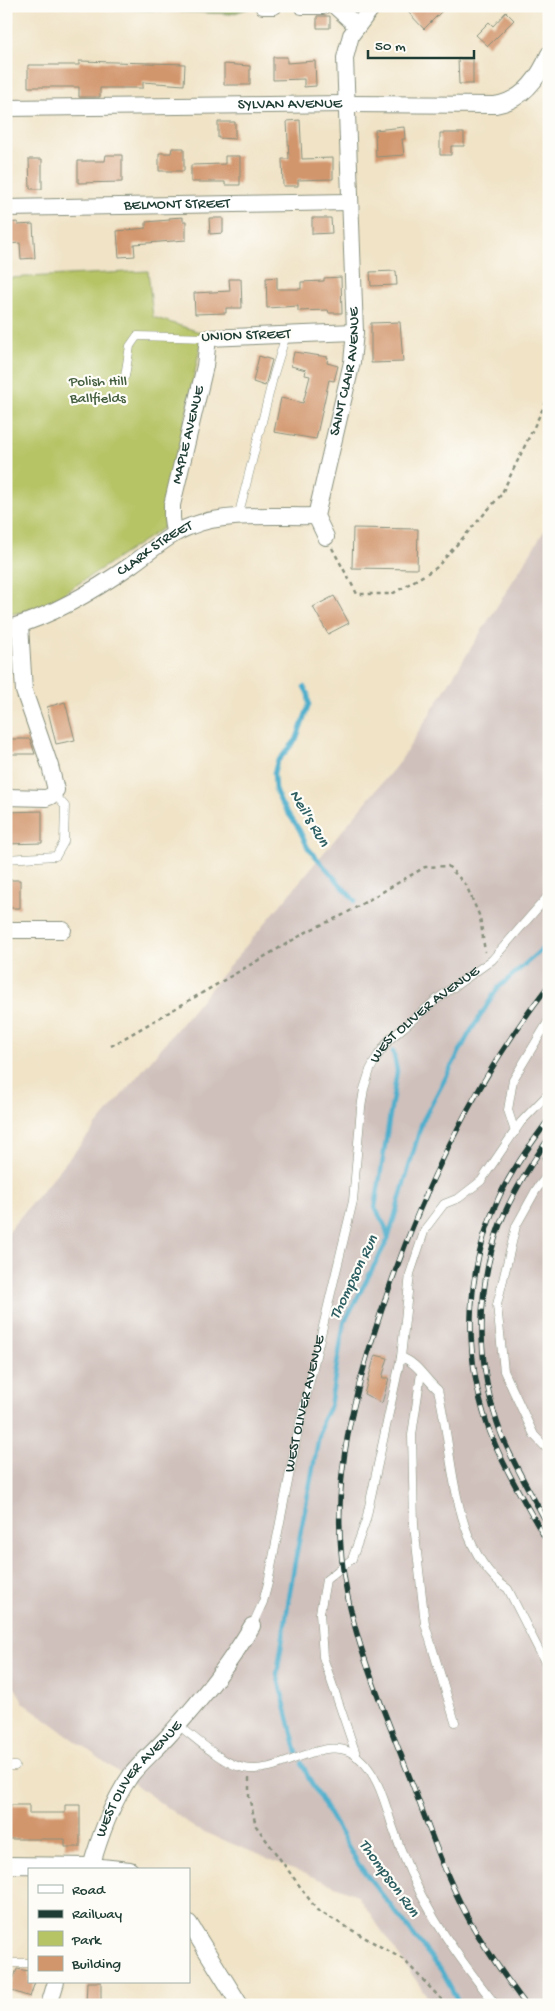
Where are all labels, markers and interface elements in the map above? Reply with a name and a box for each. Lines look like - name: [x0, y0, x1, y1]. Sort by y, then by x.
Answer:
- scale bar: [368, 28, 474, 60]
- text: 50 m: [375, 38, 406, 56]
- street label: SYLVAN AVENUE: [238, 95, 343, 114]
- street label: BELMONT STREET: [123, 195, 231, 215]
- street label: SAINT CLAIR AVENUE: [326, 306, 364, 438]
- street label: UNION STREET: [201, 325, 292, 347]
- park label: Polish Hill Ballfields: [68, 373, 127, 408]
- street label: MAPLE AVENUE: [168, 384, 209, 486]
- street label: CLARK STREET: [114, 517, 196, 581]
- water label: Neil's Run: [284, 787, 333, 851]
- street label: WEST OLIVER AVENUE: [366, 962, 484, 1066]
- water label: Thompson Run: [326, 1232, 384, 1323]
- street label: WEST OLIVER AVENUE: [281, 1333, 330, 1474]
- street label: WEST OLIVER AVENUE: [92, 1717, 187, 1840]
- water label: Thompson Run: [353, 1836, 423, 1922]
- legend: [28, 1868, 190, 1984]
- text: Road: [72, 1882, 106, 1900]
- text: Railway: [72, 1906, 123, 1924]
- text: Park: [71, 1932, 102, 1950]
- text: Building: [71, 1956, 121, 1974]

